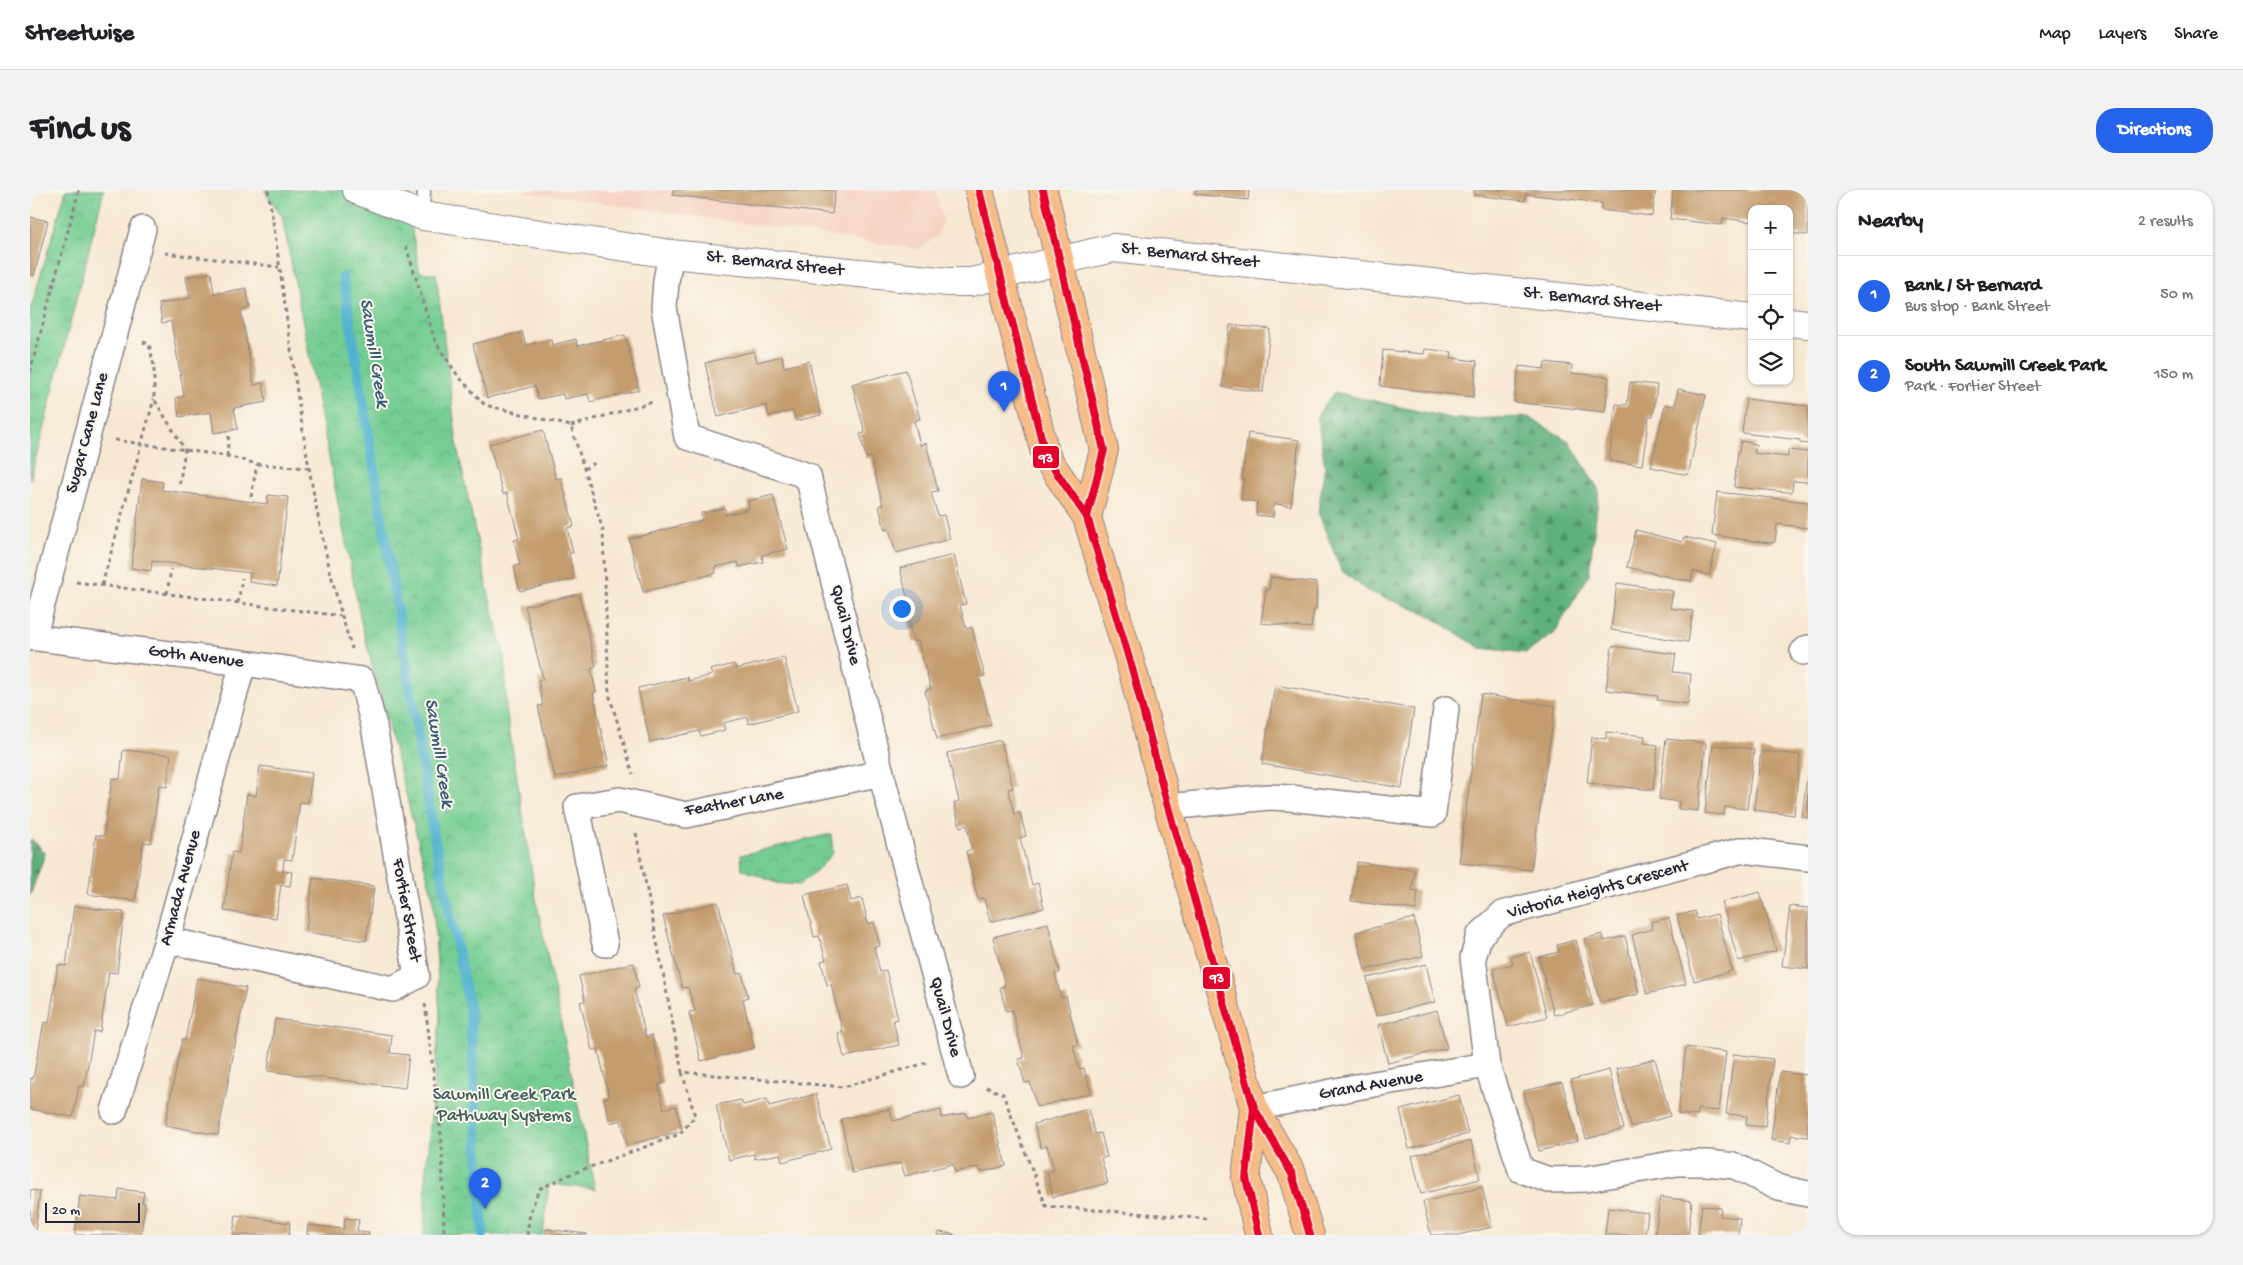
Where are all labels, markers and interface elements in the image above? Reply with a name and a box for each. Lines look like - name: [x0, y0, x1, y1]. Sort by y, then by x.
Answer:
- text: Streetwise: [25, 20, 134, 49]
- text: Map: [2039, 24, 2071, 45]
- text: Layers: [2099, 24, 2146, 45]
- text: Share: [2174, 24, 2218, 45]
- button: Directions: [2096, 108, 2213, 153]
- text: Find us: [30, 110, 130, 151]
- map controls: [1748, 205, 1793, 385]
- button: +: [1748, 205, 1793, 250]
- text: Nearby: [1858, 210, 1923, 235]
- text: 2 results: [2138, 213, 2193, 232]
- street label: St. Bernard Street: [1120, 238, 1261, 274]
- street label: St. Bernard Street: [705, 246, 846, 282]
- button: −: [1748, 250, 1793, 295]
- text: Bank / St Bernard: [1905, 275, 2041, 298]
- street label: St. Bernard Street: [1522, 282, 1663, 318]
- text: 1: [1871, 286, 1877, 305]
- text: 50 m: [2160, 286, 2193, 305]
- button: locate: [1748, 295, 1793, 340]
- water label: Sawmill Creek: [353, 297, 393, 410]
- text: Bus stop · Bank Street: [1905, 298, 2050, 317]
- button: layers: [1748, 340, 1793, 385]
- text: South Sawmill Creek Park: [1905, 355, 2105, 378]
- text: 2: [1870, 366, 1878, 385]
- text: 150 m: [2154, 366, 2193, 385]
- street label: Sugar Cane Lane: [62, 370, 114, 496]
- pin: 1: [988, 371, 1020, 412]
- text: Park · Fortier Street: [1905, 378, 2041, 397]
- line badge: 93: [1032, 445, 1060, 469]
- text: 93: [1038, 451, 1053, 468]
- street label: Quail Drive: [825, 583, 865, 668]
- your location: [889, 596, 915, 622]
- street label: Goth Avenue: [147, 641, 246, 673]
- water label: Sawmill Creek: [418, 697, 458, 810]
- street label: Feather Lane: [682, 784, 786, 822]
- street label: Armada Avenue: [155, 827, 207, 948]
- street label: Victoria Heights Crescent: [1504, 855, 1692, 924]
- street label: Fortier Street: [386, 856, 426, 965]
- line badge: 93: [1202, 966, 1231, 990]
- text: 93: [1209, 971, 1224, 988]
- street label: Quail Drive: [924, 975, 966, 1060]
- street label: Grand Avenue: [1317, 1066, 1425, 1105]
- park label: Sawmill Creek Park Pathway Systems: [433, 1085, 577, 1127]
- pin: 2: [469, 1168, 501, 1209]
- scale bar: [45, 1200, 140, 1223]
- text: 20 m: [52, 1203, 80, 1220]

